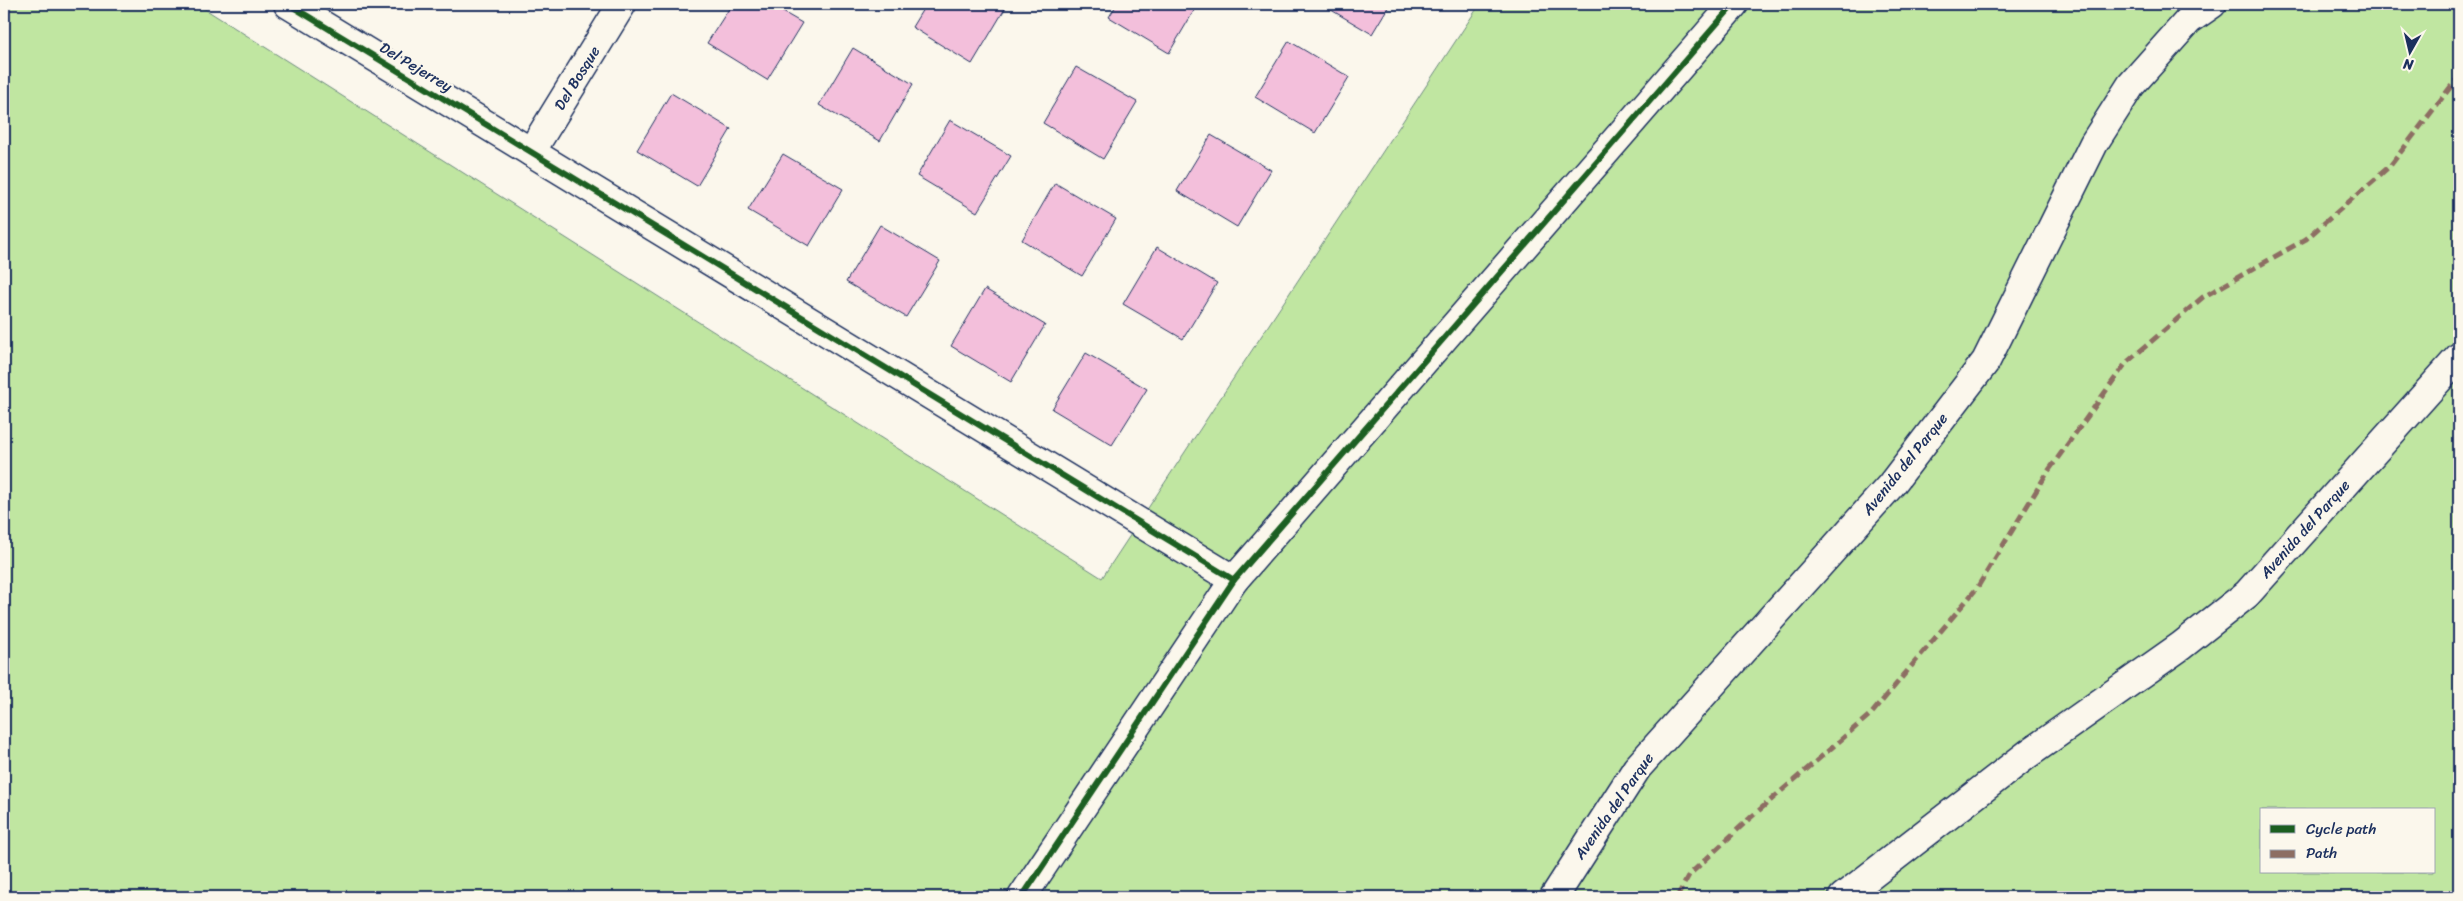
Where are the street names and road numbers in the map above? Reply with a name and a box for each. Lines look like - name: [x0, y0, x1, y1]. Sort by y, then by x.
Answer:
- street label: Del Pejerrey: [374, 35, 458, 99]
- street label: Del Bosque: [547, 40, 607, 115]
- street label: Avenida del Parque: [1855, 407, 1955, 522]
- street label: Avenida del Parque: [2253, 473, 2357, 585]
- street label: Avenida del Parque: [1567, 747, 1661, 866]

